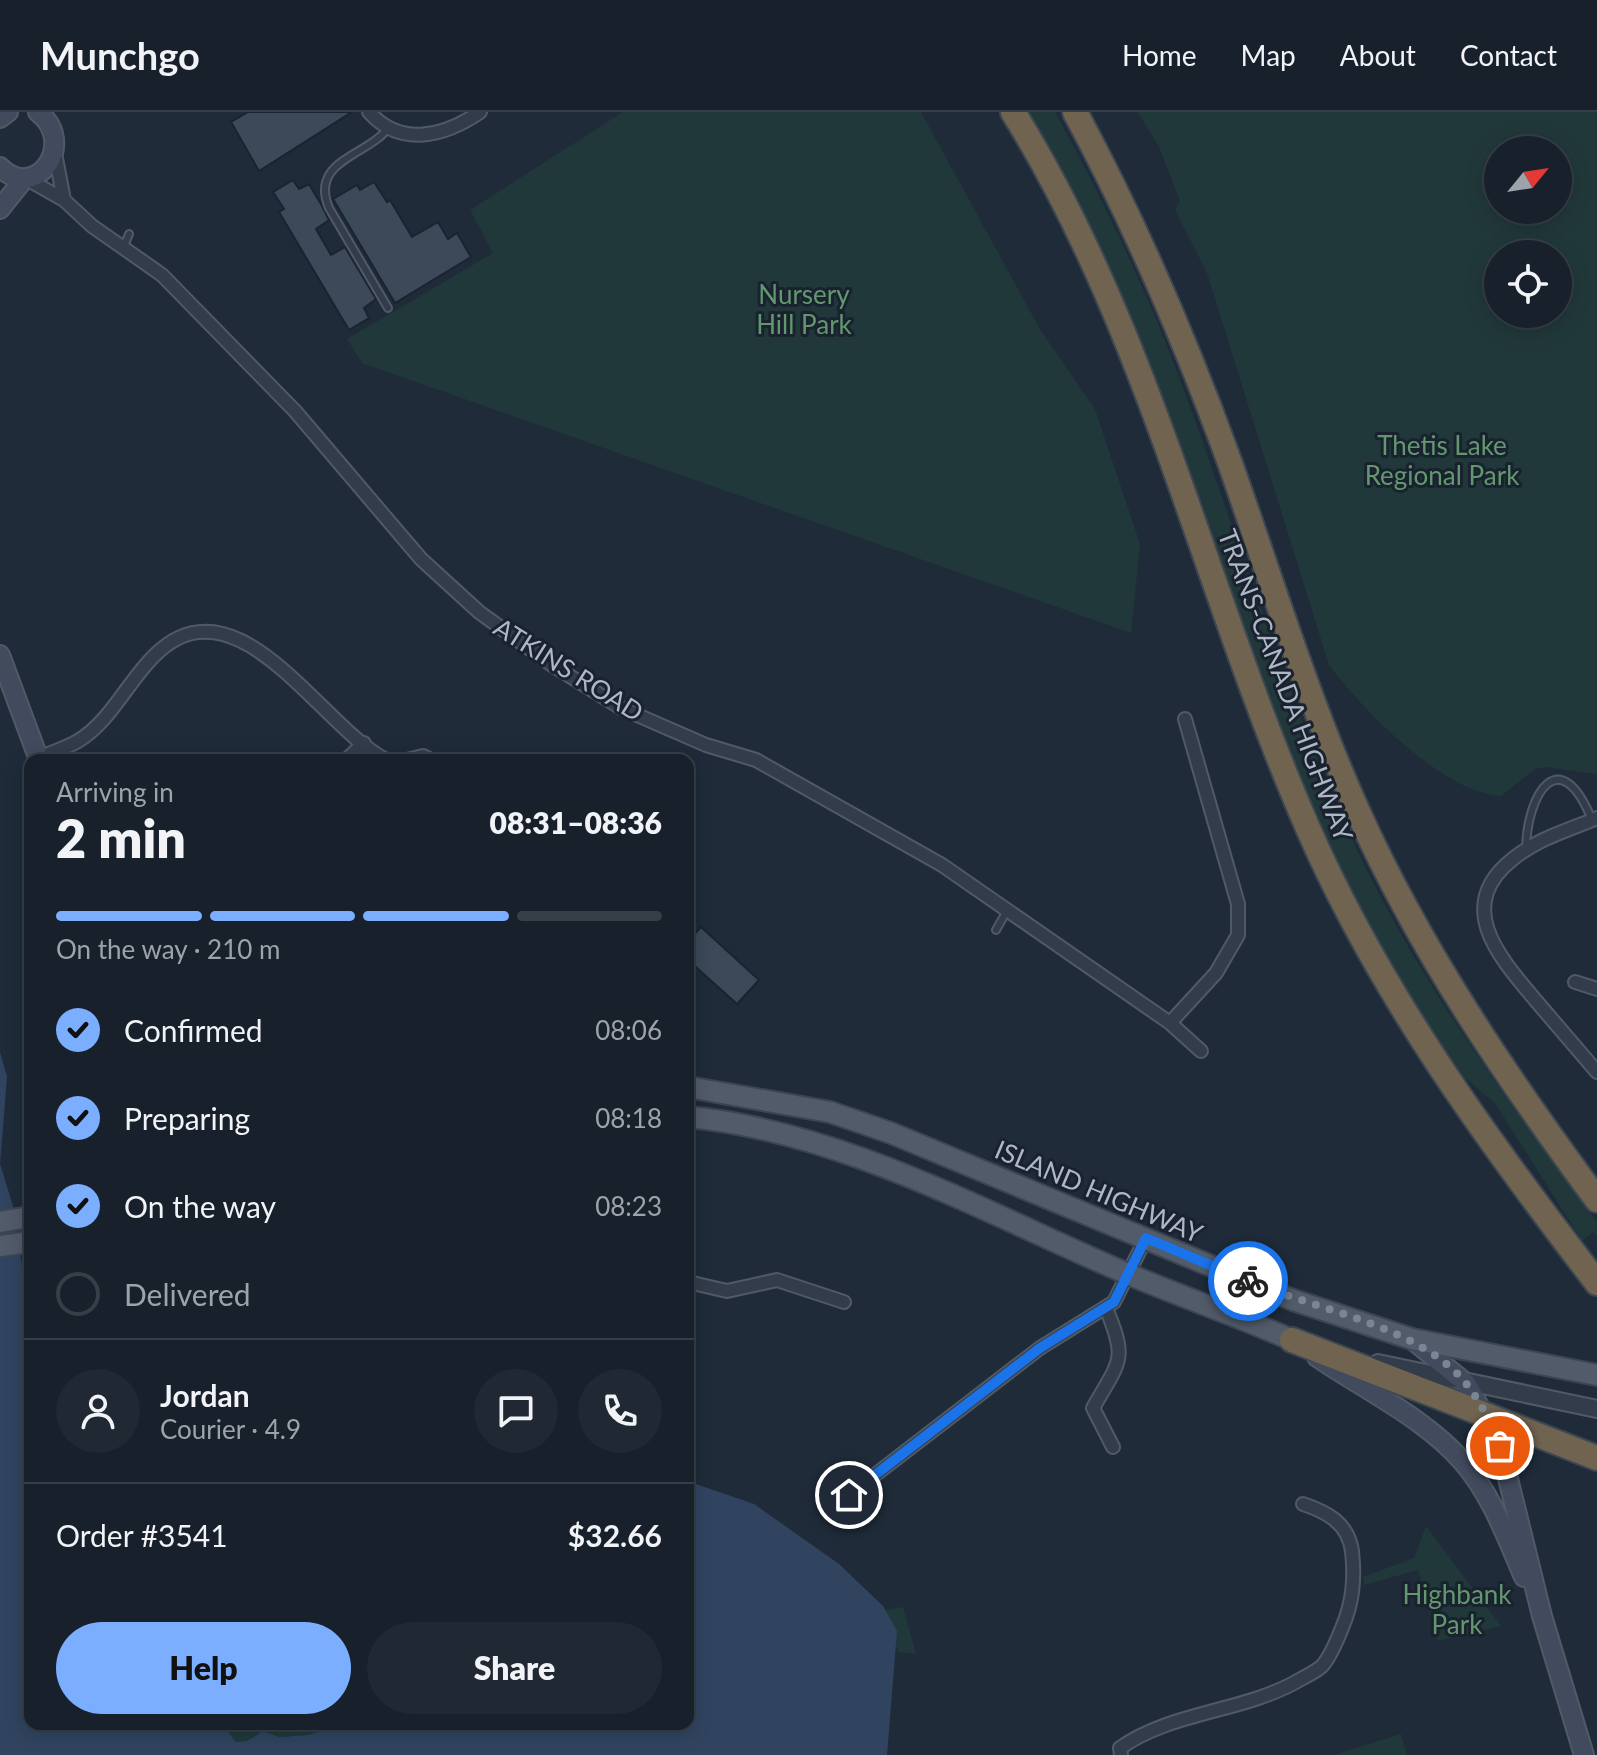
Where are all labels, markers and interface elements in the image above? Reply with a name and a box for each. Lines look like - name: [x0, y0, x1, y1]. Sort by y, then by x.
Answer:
- text: Munchgo: [40, 32, 200, 78]
- text: Home: [1122, 38, 1197, 72]
- text: Map: [1241, 38, 1296, 72]
- text: About: [1340, 38, 1416, 72]
- text: Contact: [1460, 38, 1557, 72]
- north arrow: [1484, 136, 1572, 224]
- map controls: [1484, 136, 1572, 328]
- button: locate: [1484, 240, 1572, 328]
- park label: Nursery Hill Park: [756, 278, 853, 340]
- park label: Thetis Lake Regional Park: [1365, 429, 1520, 491]
- street label: TRANS-CANADA HIGHWAY: [1212, 524, 1361, 846]
- street label: ATKINS ROAD: [488, 610, 650, 728]
- text: Arriving in: [56, 776, 174, 808]
- text: 08:31–08:36: [489, 804, 662, 840]
- text: 2 min: [56, 807, 186, 869]
- text: On the way · 210 m: [56, 933, 280, 965]
- icon: check: [56, 1008, 100, 1052]
- text: Confirmed: [124, 1012, 263, 1048]
- text: 08:06: [595, 1014, 662, 1046]
- icon: check: [56, 1096, 100, 1140]
- text: Preparing: [124, 1100, 250, 1136]
- text: 08:18: [595, 1102, 662, 1134]
- street label: ISLAND HIGHWAY: [990, 1133, 1208, 1249]
- icon: check: [56, 1184, 100, 1228]
- text: On the way: [124, 1188, 276, 1224]
- text: 08:23: [595, 1190, 662, 1222]
- courier: [1208, 1241, 1288, 1321]
- icon: bike: [1226, 1259, 1270, 1303]
- text: Delivered: [124, 1276, 251, 1312]
- button: person: [56, 1369, 140, 1453]
- button: chat: [474, 1369, 558, 1453]
- button: phone: [578, 1369, 662, 1453]
- text: Jordan: [160, 1377, 250, 1413]
- pin: [1466, 1412, 1534, 1480]
- text: Courier · 4.9: [160, 1413, 301, 1445]
- icon: bag: [1478, 1424, 1522, 1468]
- pin: [815, 1461, 883, 1529]
- icon: home: [827, 1473, 871, 1517]
- text: Order #3541: [56, 1517, 228, 1553]
- text: $32.66: [568, 1517, 662, 1553]
- park label: Highbank Park: [1402, 1578, 1512, 1640]
- button: Help: [56, 1622, 351, 1714]
- button: Share: [367, 1622, 662, 1714]

